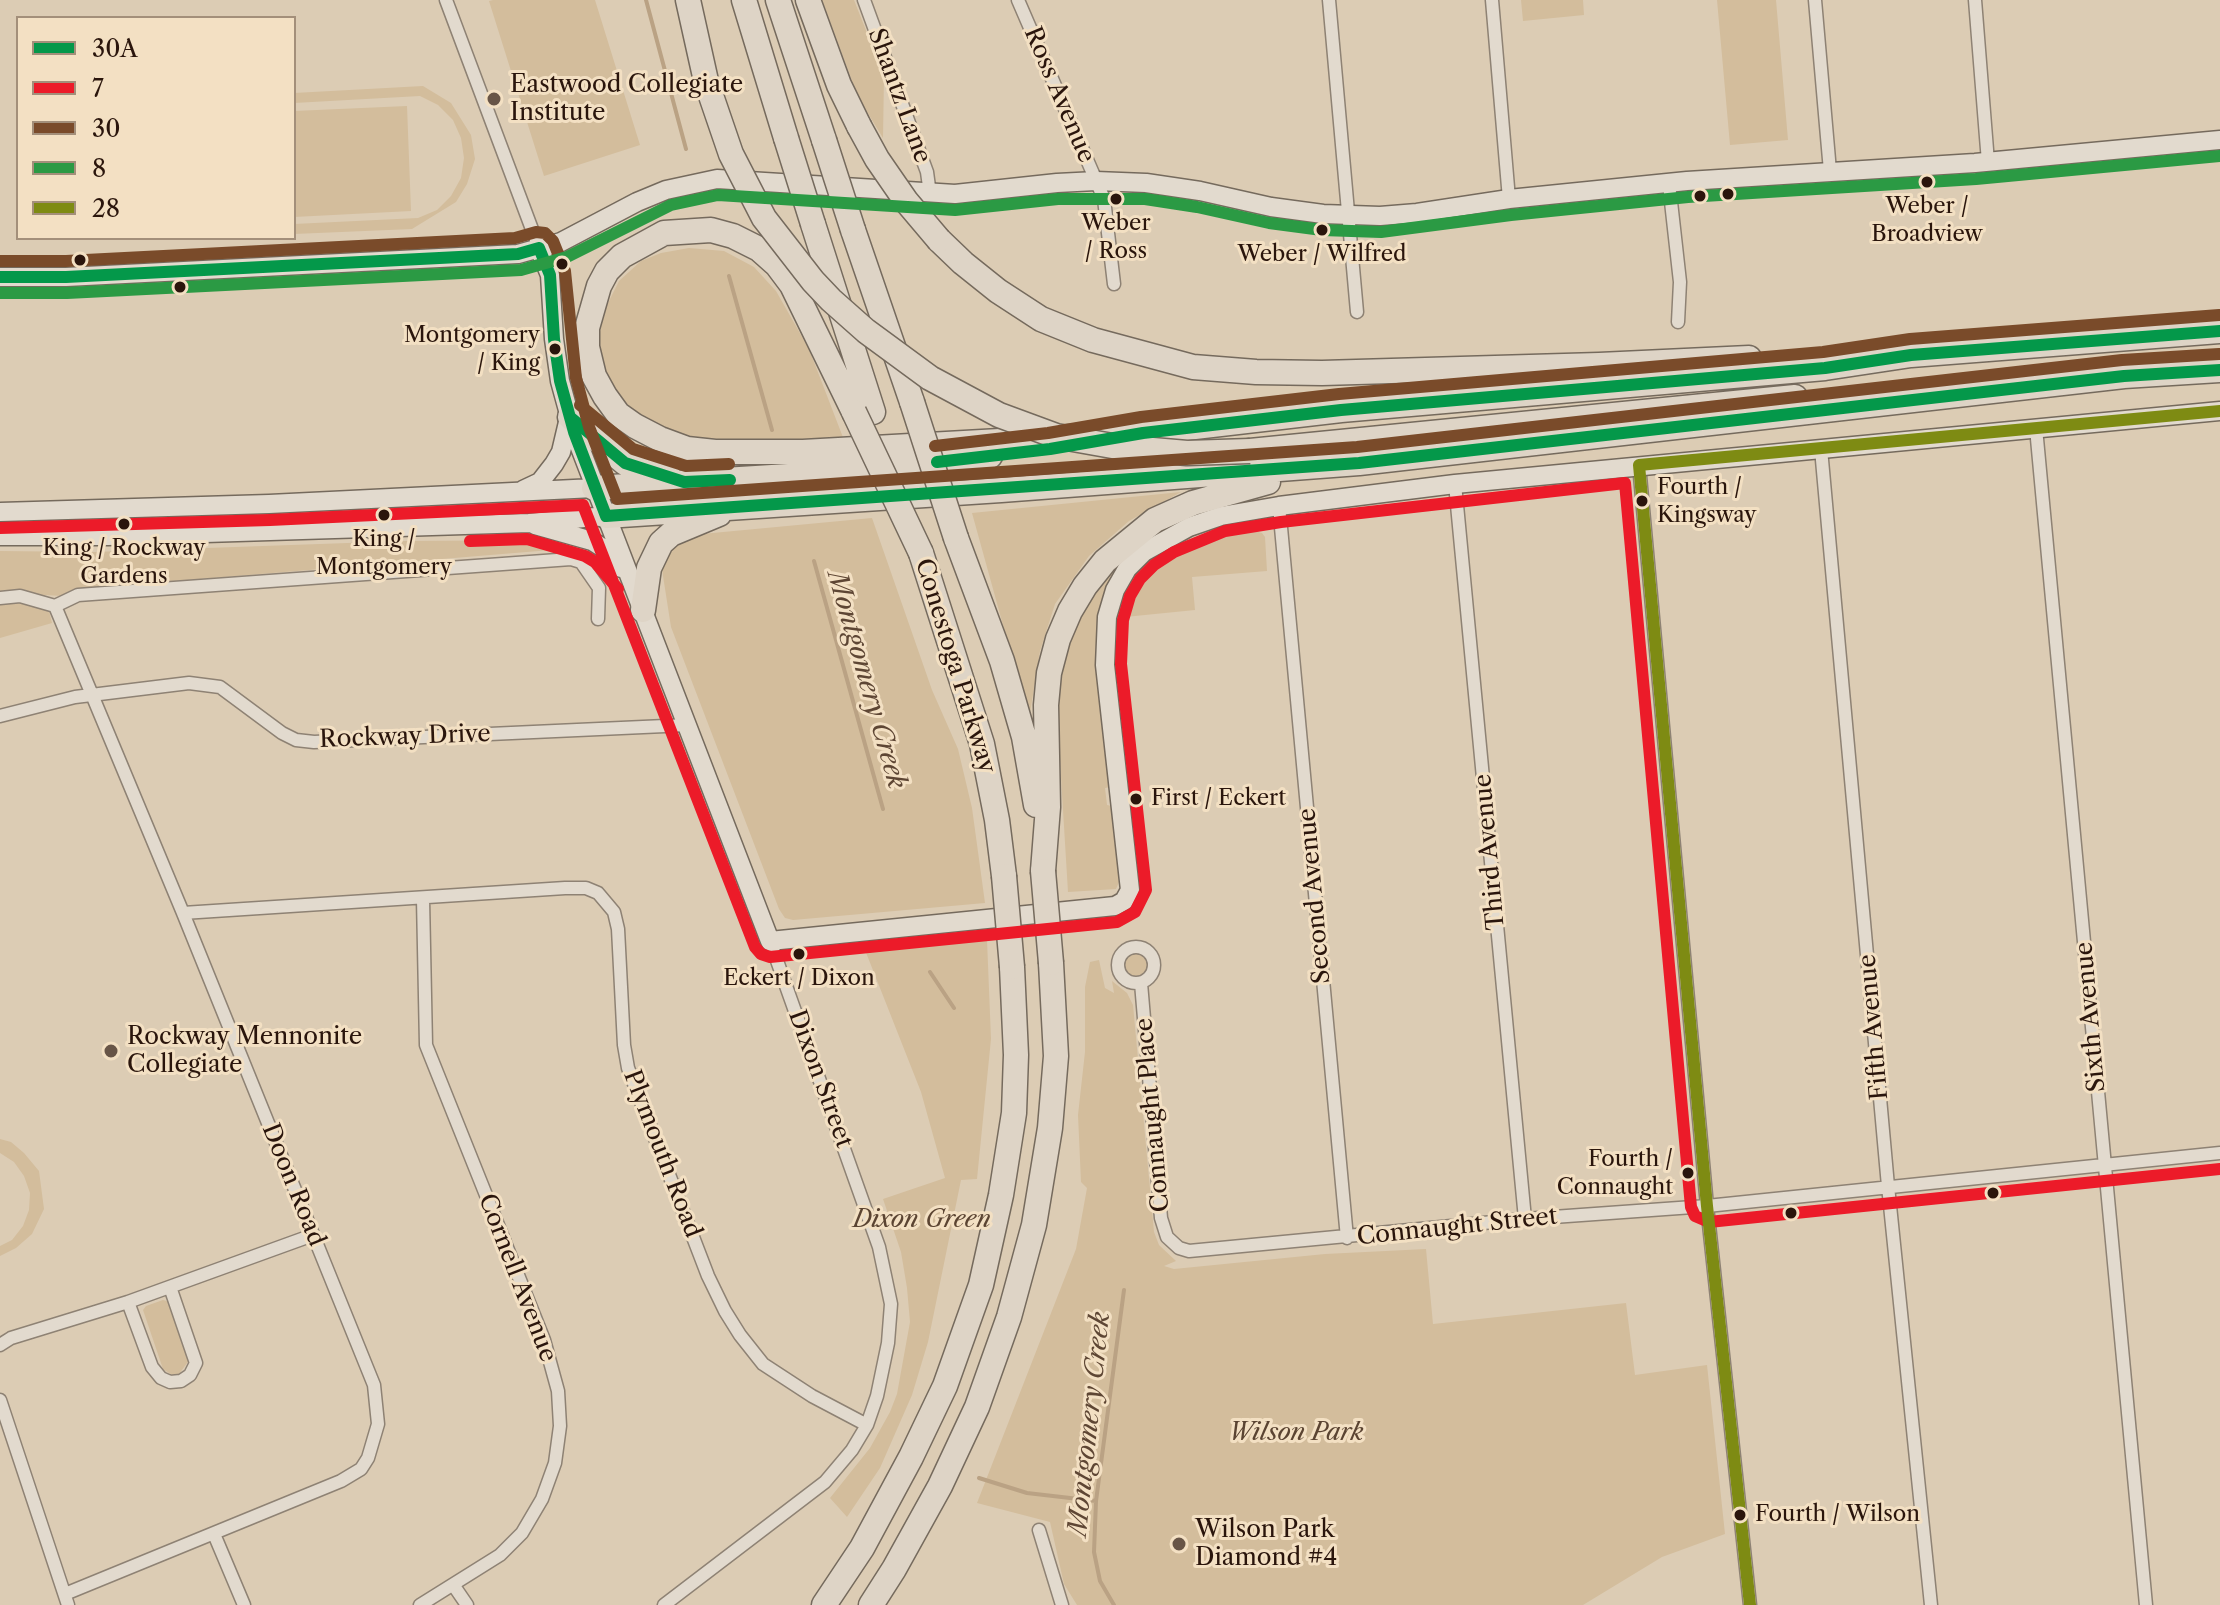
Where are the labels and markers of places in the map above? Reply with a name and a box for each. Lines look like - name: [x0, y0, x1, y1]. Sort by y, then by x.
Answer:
- place label: Eastwood Collegiate Institute: [510, 71, 743, 127]
- marker: Eastwood Collegiate Institute: [485, 90, 503, 108]
- marker: Weber / Broadview: [1919, 174, 1935, 190]
- unlabelled marker: [1720, 186, 1736, 202]
- unlabelled marker: [1692, 188, 1708, 204]
- marker: Weber / Ross: [1108, 191, 1124, 207]
- place label: Weber / Broadview: [1871, 194, 1983, 246]
- place label: Weber / Ross: [1081, 211, 1151, 262]
- marker: Weber / Wilfred: [1314, 222, 1330, 238]
- place label: Weber / Wilfred: [1238, 242, 1406, 268]
- unlabelled marker: [72, 252, 88, 268]
- unlabelled marker: [554, 256, 570, 272]
- unlabelled marker: [172, 279, 188, 295]
- place label: Montgomery / King: [404, 323, 540, 374]
- marker: Montgomery / King: [547, 341, 563, 357]
- place label: Fourth / Kingsway: [1657, 475, 1757, 526]
- marker: Fourth / Kingsway: [1634, 493, 1650, 509]
- marker: King / Montgomery: [376, 507, 392, 523]
- marker: King / Rockway Gardens: [116, 516, 132, 532]
- place label: King / Montgomery: [316, 527, 452, 578]
- place label: King / Rockway Gardens: [43, 536, 205, 588]
- place label: First / Eckert: [1151, 786, 1286, 812]
- marker: First / Eckert: [1128, 791, 1144, 807]
- marker: Eckert / Dixon: [791, 946, 807, 962]
- place label: Eckert / Dixon: [723, 966, 875, 992]
- place label: Rockway Mennonite Collegiate: [127, 1023, 362, 1079]
- marker: Rockway Mennonite Collegiate: [102, 1042, 120, 1060]
- place label: Fourth / Connaught: [1557, 1147, 1673, 1198]
- marker: Fourth / Connaught: [1680, 1165, 1696, 1181]
- unlabelled marker: [1985, 1185, 2001, 1201]
- unlabelled marker: [1783, 1205, 1799, 1221]
- place label: Fourth / Wilson: [1755, 1502, 1920, 1528]
- marker: Fourth / Wilson: [1732, 1507, 1748, 1523]
- place label: Wilson Park Diamond #4: [1195, 1516, 1337, 1572]
- marker: Wilson Park Diamond #4: [1170, 1535, 1188, 1553]

